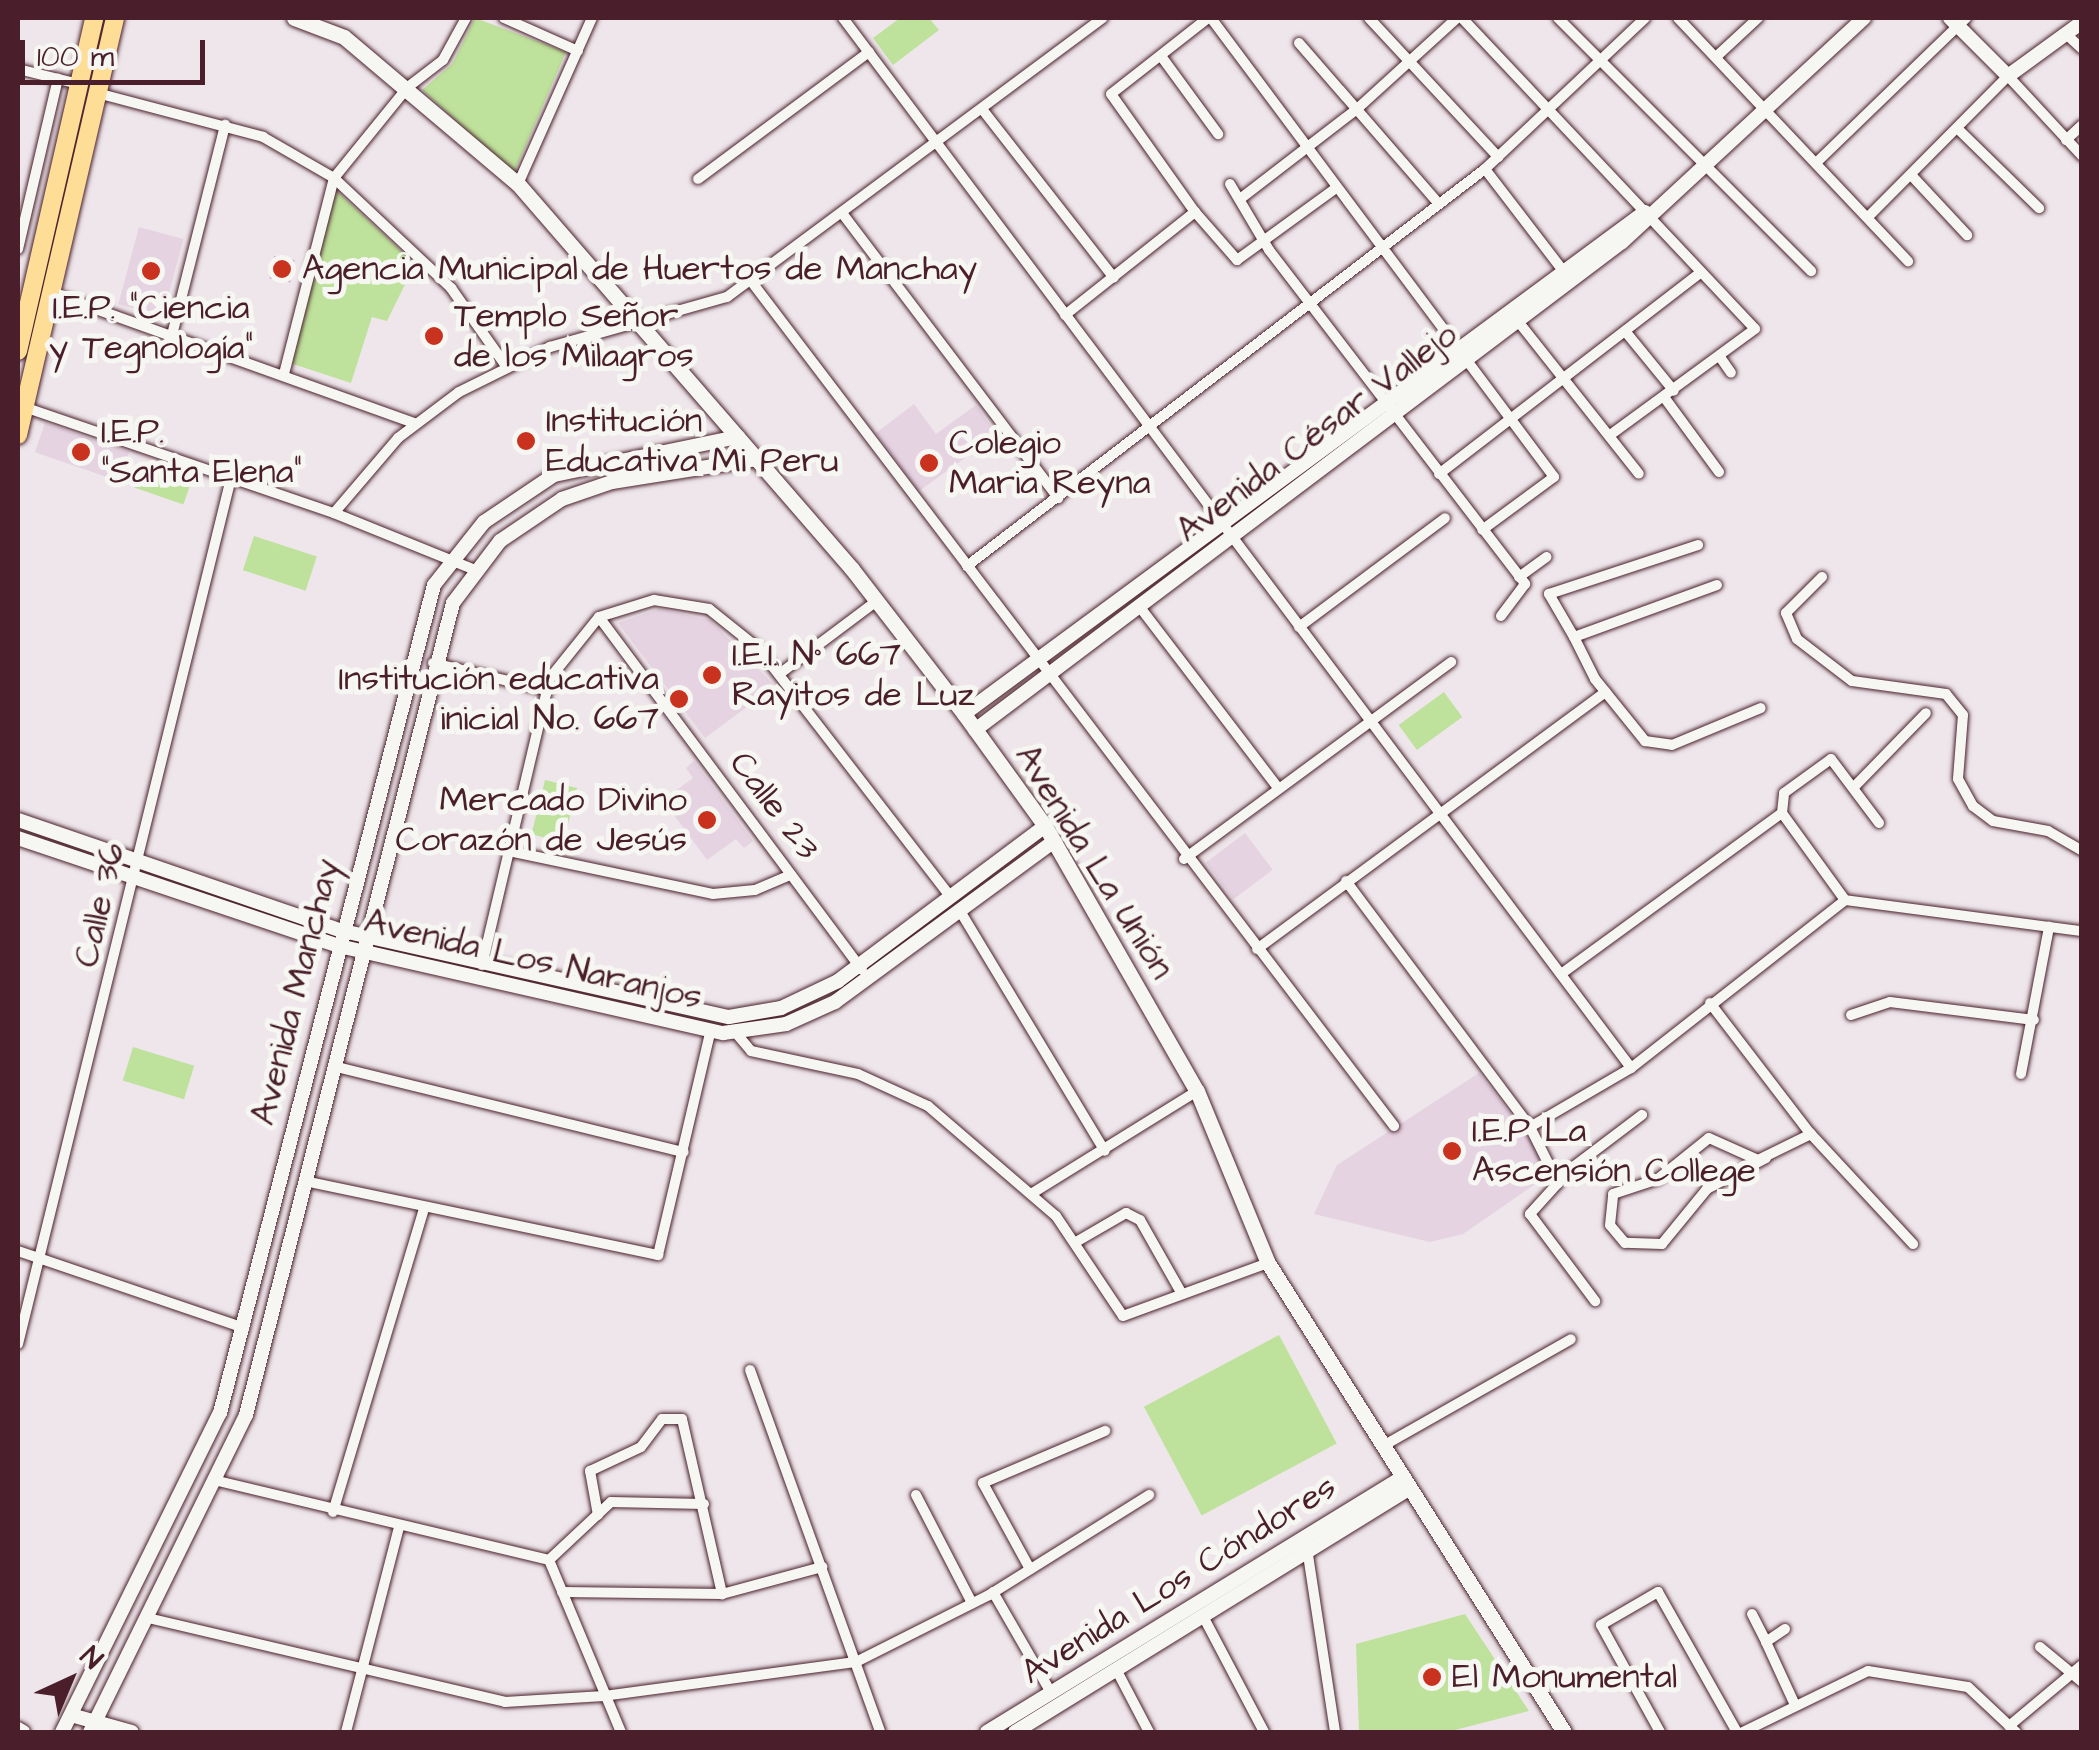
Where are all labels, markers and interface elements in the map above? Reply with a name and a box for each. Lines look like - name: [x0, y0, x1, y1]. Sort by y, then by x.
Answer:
- scale bar: [25, 20, 210, 82]
- text: 100 m: [37, 36, 114, 78]
- place label: Agencia Municipal de Huertos de Manchay: [302, 248, 977, 290]
- marker: Agencia Municipal de Huertos de Manchay: [271, 258, 293, 280]
- marker: I.E.P. "Ciencia y Tegnología": [140, 260, 162, 282]
- place label: I.E.P. "Ciencia y Tegnología": [49, 287, 253, 369]
- place label: Templo Señor de los Milagros: [454, 295, 694, 377]
- street label: Avenida César Vallejo: [1169, 314, 1465, 552]
- marker: Templo Señor de los Milagros: [423, 325, 445, 347]
- place label: Institución Educativa Mi Peru: [546, 400, 838, 482]
- place label: I.E.P. "Santa Elena": [101, 411, 302, 493]
- place label: Colegio Maria Reyna: [949, 422, 1151, 504]
- marker: Institución Educativa Mi Peru: [515, 430, 537, 452]
- marker: I.E.P. "Santa Elena": [70, 441, 92, 463]
- marker: Colegio Maria Reyna: [918, 452, 940, 474]
- place label: I.E.I. N° 667 Rayitos de Luz: [732, 634, 975, 716]
- place label: Institución educativa inicial No. 667: [339, 658, 659, 740]
- marker: I.E.I. N° 667 Rayitos de Luz: [701, 664, 723, 686]
- marker: Institución educativa inicial No. 667: [668, 688, 690, 710]
- street label: Avenida La Unión: [1005, 737, 1183, 987]
- street label: Calle 23: [720, 744, 828, 868]
- place label: Mercado Divino Corazón de Jesús: [396, 779, 687, 861]
- marker: Mercado Divino Corazón de Jesús: [696, 809, 718, 831]
- street label: Calle 36: [65, 839, 135, 971]
- street label: Avenida Manchay: [243, 855, 349, 1129]
- street label: Avenida Los Naranjos: [360, 901, 706, 1019]
- place label: I.E.P La Ascensión College: [1472, 1110, 1756, 1192]
- marker: I.E.P La Ascensión College: [1441, 1140, 1463, 1162]
- street label: Avenida Los Cóndores: [1014, 1466, 1344, 1694]
- north arrow: [20, 1630, 120, 1730]
- text: N: [71, 1638, 111, 1678]
- place label: El Monumental: [1452, 1656, 1677, 1698]
- marker: El Monumental: [1421, 1666, 1443, 1688]

